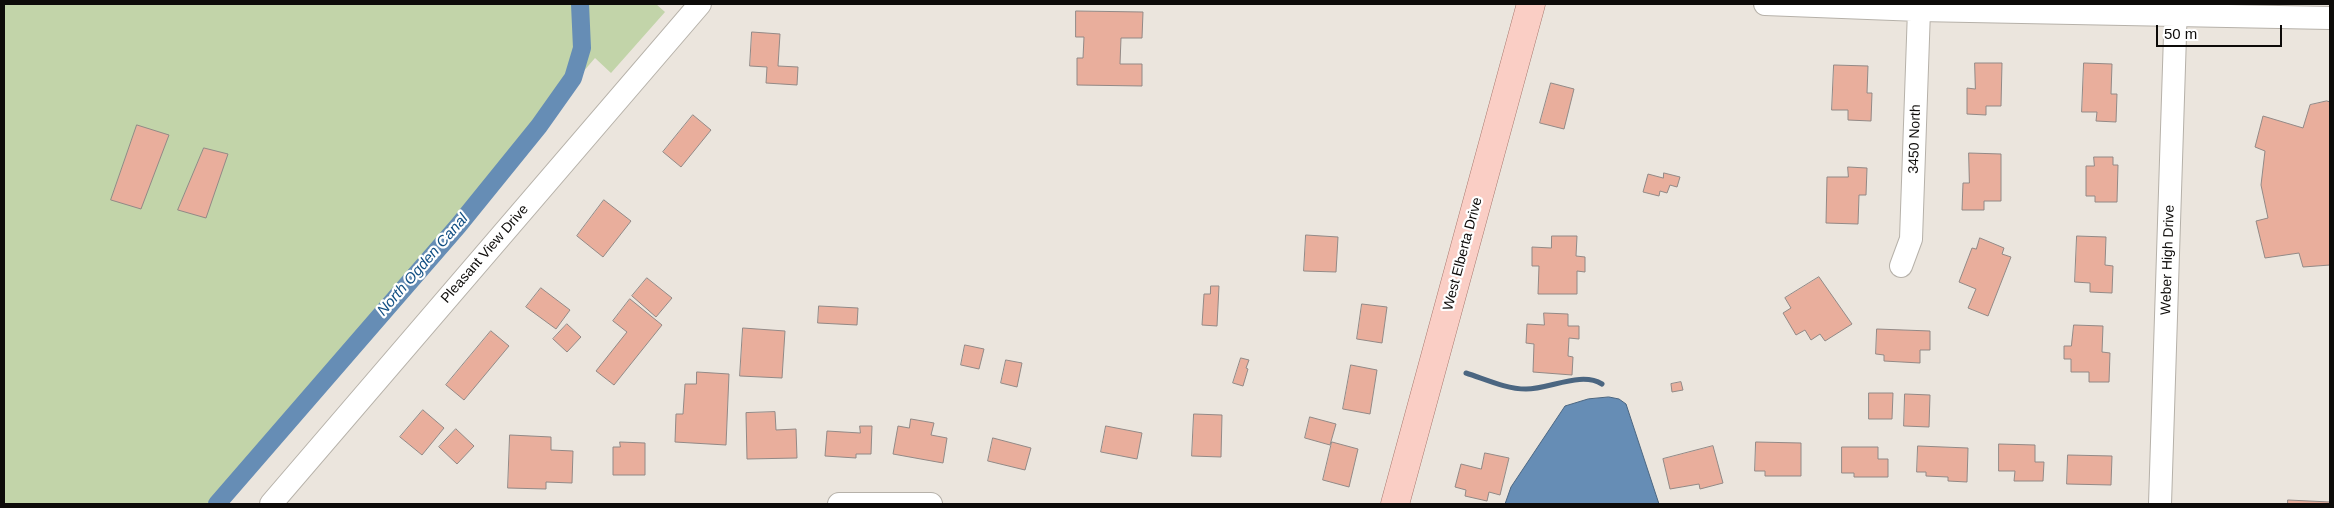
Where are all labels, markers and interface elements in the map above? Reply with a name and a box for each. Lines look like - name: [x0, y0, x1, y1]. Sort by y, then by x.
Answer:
- scale bar: [2159, 15, 2285, 47]
- text: 50 m: [2164, 25, 2197, 42]
- street label: 3450 North: [1905, 104, 1925, 174]
- street label: West Elberta Drive: [1440, 196, 1486, 312]
- street label: Pleasant View Drive: [438, 201, 532, 307]
- street label: Weber High Drive: [2158, 205, 2178, 315]
- water label: North Ogden Canal: [374, 210, 472, 320]

